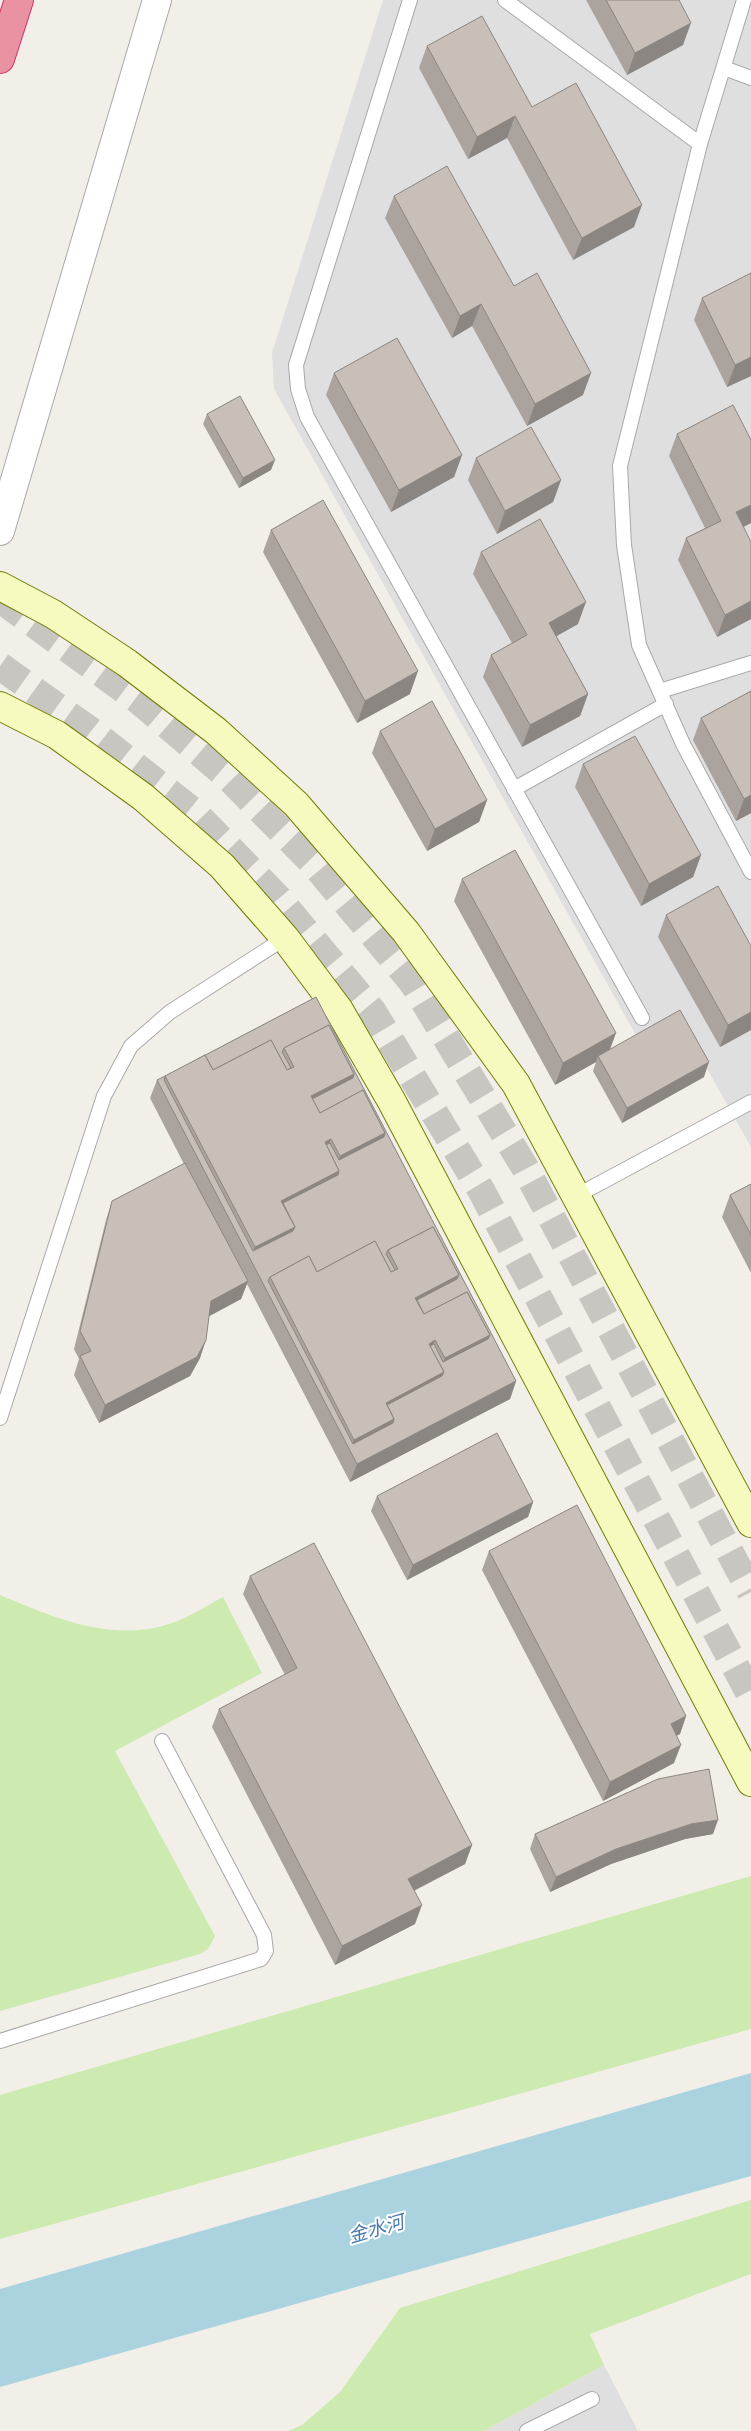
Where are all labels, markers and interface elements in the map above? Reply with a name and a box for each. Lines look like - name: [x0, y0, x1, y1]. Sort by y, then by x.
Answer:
- water label: 金水河: [345, 2209, 410, 2248]

